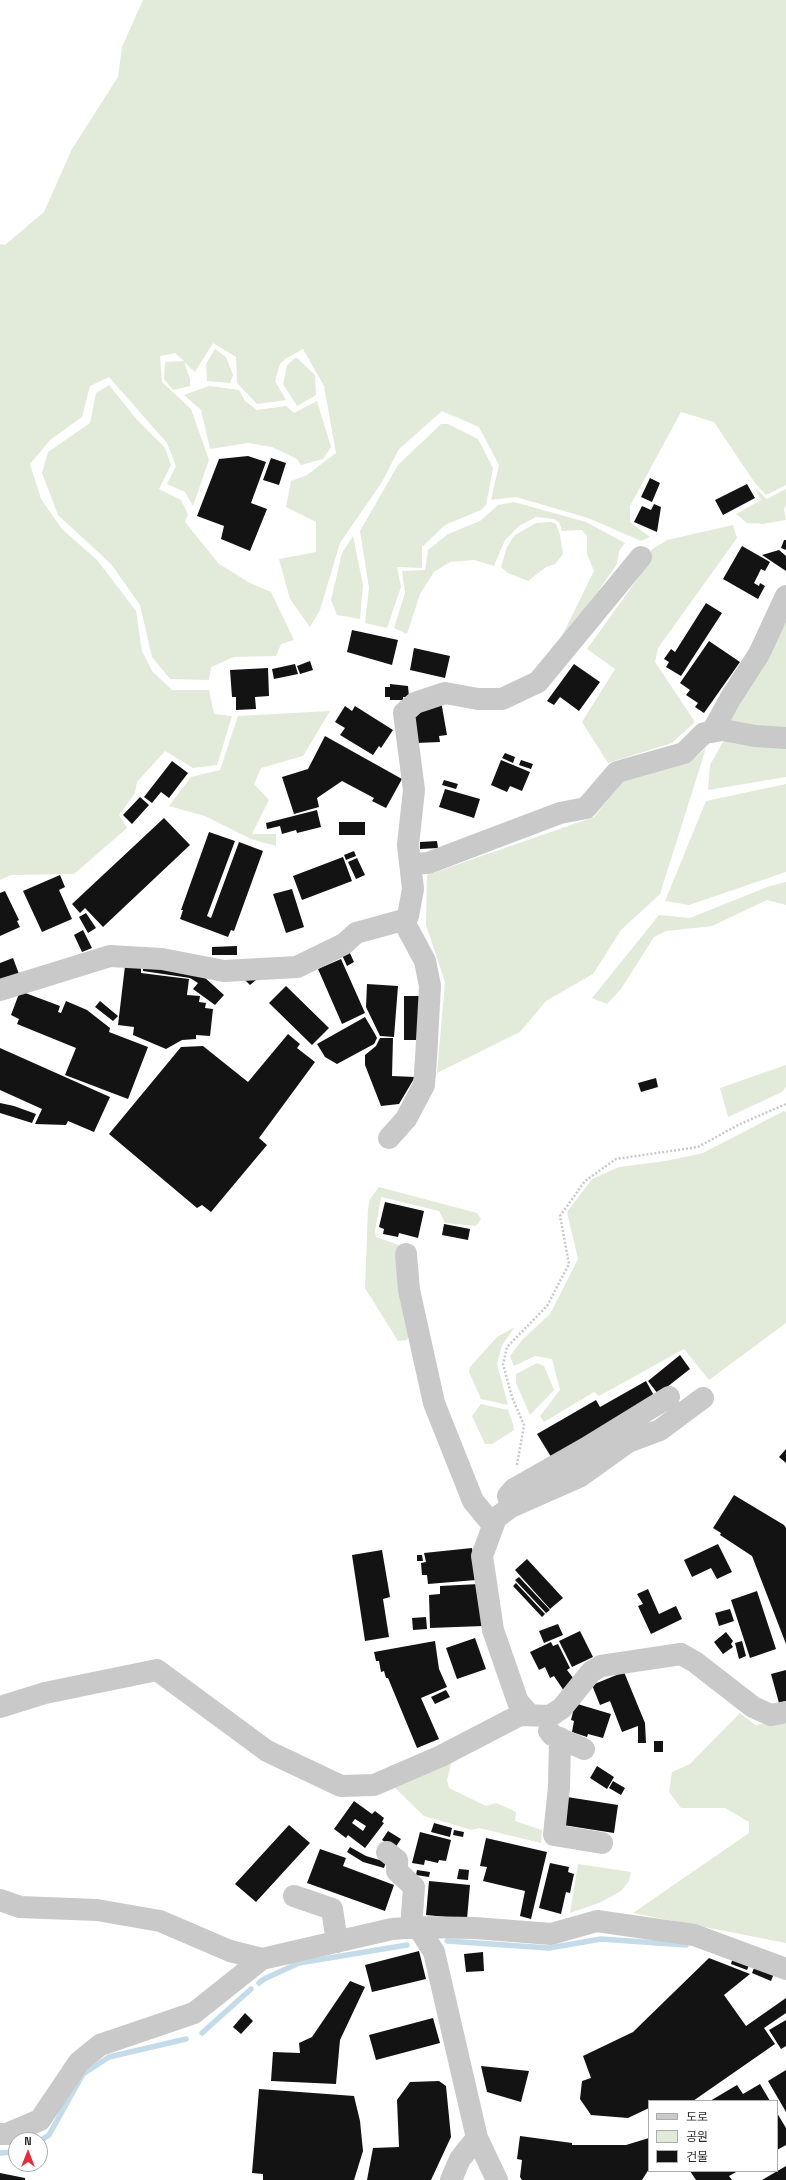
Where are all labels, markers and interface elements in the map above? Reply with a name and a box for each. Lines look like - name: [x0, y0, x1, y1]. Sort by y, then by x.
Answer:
- legend: [648, 2100, 778, 2172]
- text: 도로: [686, 2109, 708, 2125]
- text: 공원: [686, 2129, 708, 2145]
- north arrow: [8, 2132, 48, 2172]
- text: N: [24, 2134, 32, 2148]
- text: 건물: [686, 2149, 708, 2165]

